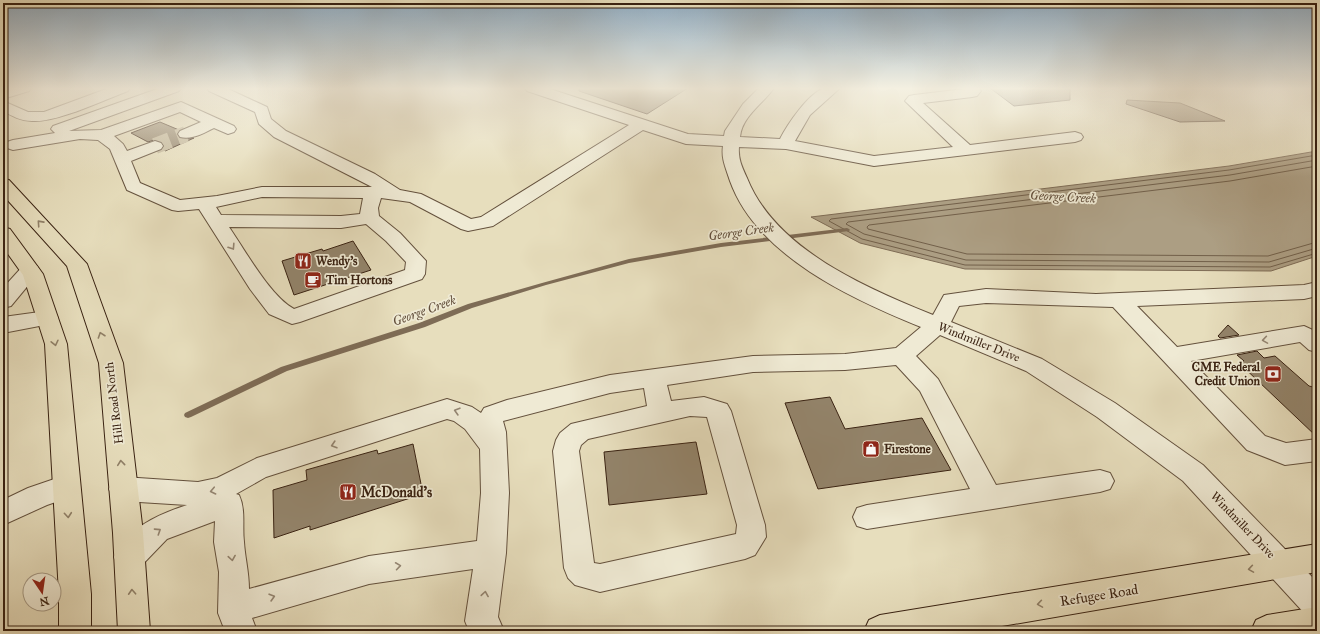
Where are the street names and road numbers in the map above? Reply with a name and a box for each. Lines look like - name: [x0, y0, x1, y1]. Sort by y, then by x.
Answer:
- street label: Windmiller Drive: [936, 319, 1022, 365]
- street label: Hill Road North: [102, 361, 126, 445]
- street label: Windmiller Drive: [1208, 489, 1278, 561]
- street label: Refugee Road: [1059, 581, 1139, 610]

